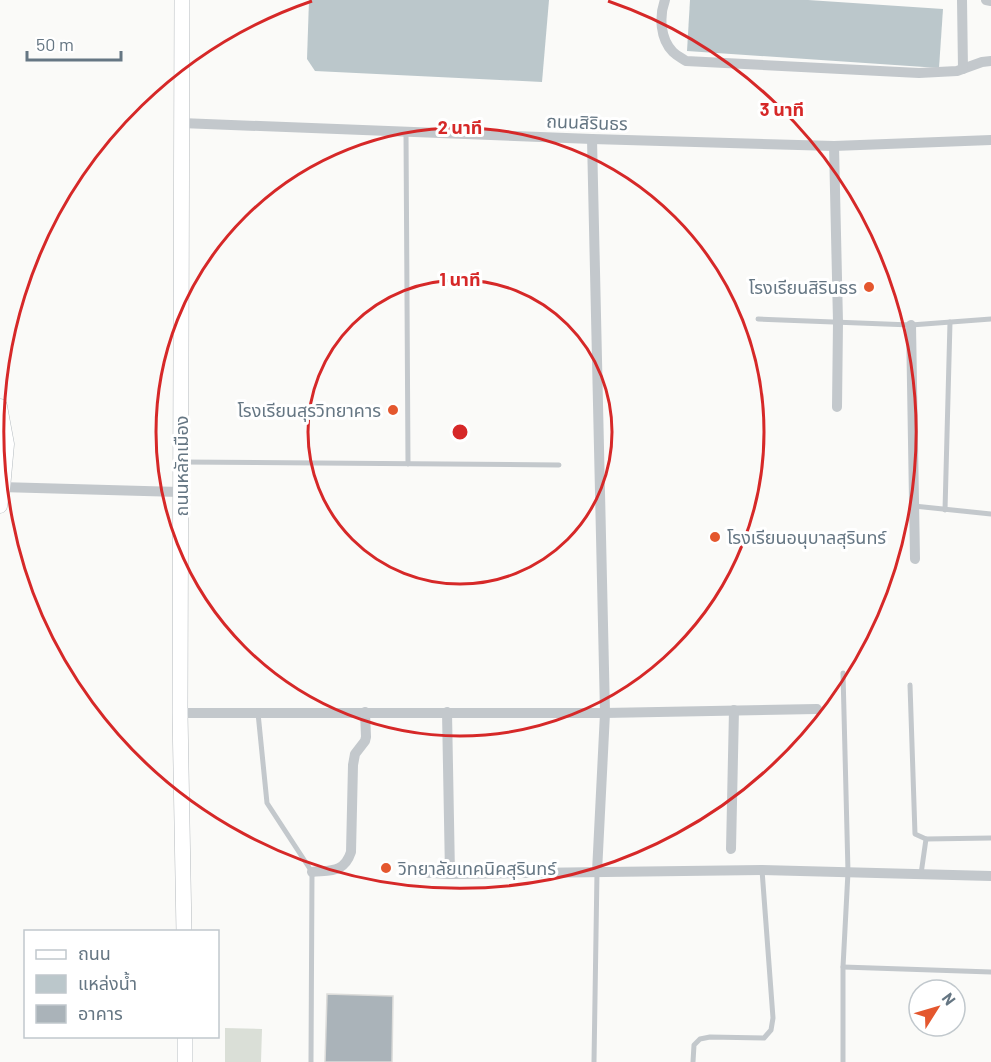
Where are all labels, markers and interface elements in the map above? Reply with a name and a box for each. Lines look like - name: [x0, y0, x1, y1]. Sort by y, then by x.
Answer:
- scale bar: [27, 24, 122, 62]
- text: 50 m: [36, 33, 74, 55]
- text: 3 นาที: [760, 98, 804, 120]
- street label: ถนนสิรินธร: [546, 110, 628, 134]
- text: 2 นาที: [438, 116, 482, 138]
- text: 1 นาที: [439, 268, 481, 290]
- place label: โรงเรียนสิรินธร: [749, 276, 857, 298]
- marker: โรงเรียนสิรินธร: [862, 280, 876, 294]
- place label: โรงเรียนสุรวิทยาคาร: [238, 399, 381, 422]
- marker: โรงเรียนสุรวิทยาคาร: [386, 403, 400, 417]
- street label: ถนนหลักเมือง: [170, 416, 192, 516]
- centre of rings: [450, 422, 470, 442]
- place label: โรงเรียนอนุบาลสุรินทร์: [727, 526, 887, 549]
- marker: โรงเรียนอนุบาลสุรินทร์: [708, 530, 722, 544]
- place label: วิทยาลัยเทคนิคสุรินทร์: [397, 857, 557, 880]
- marker: วิทยาลัยเทคนิคสุรินทร์: [379, 861, 393, 875]
- legend: [24, 930, 219, 1038]
- text: ถนน: [78, 942, 111, 964]
- text: แหล่งน้ำ: [78, 971, 137, 994]
- north arrow: [907, 978, 967, 1038]
- text: N: [939, 989, 960, 1009]
- text: อาคาร: [78, 1002, 123, 1024]

